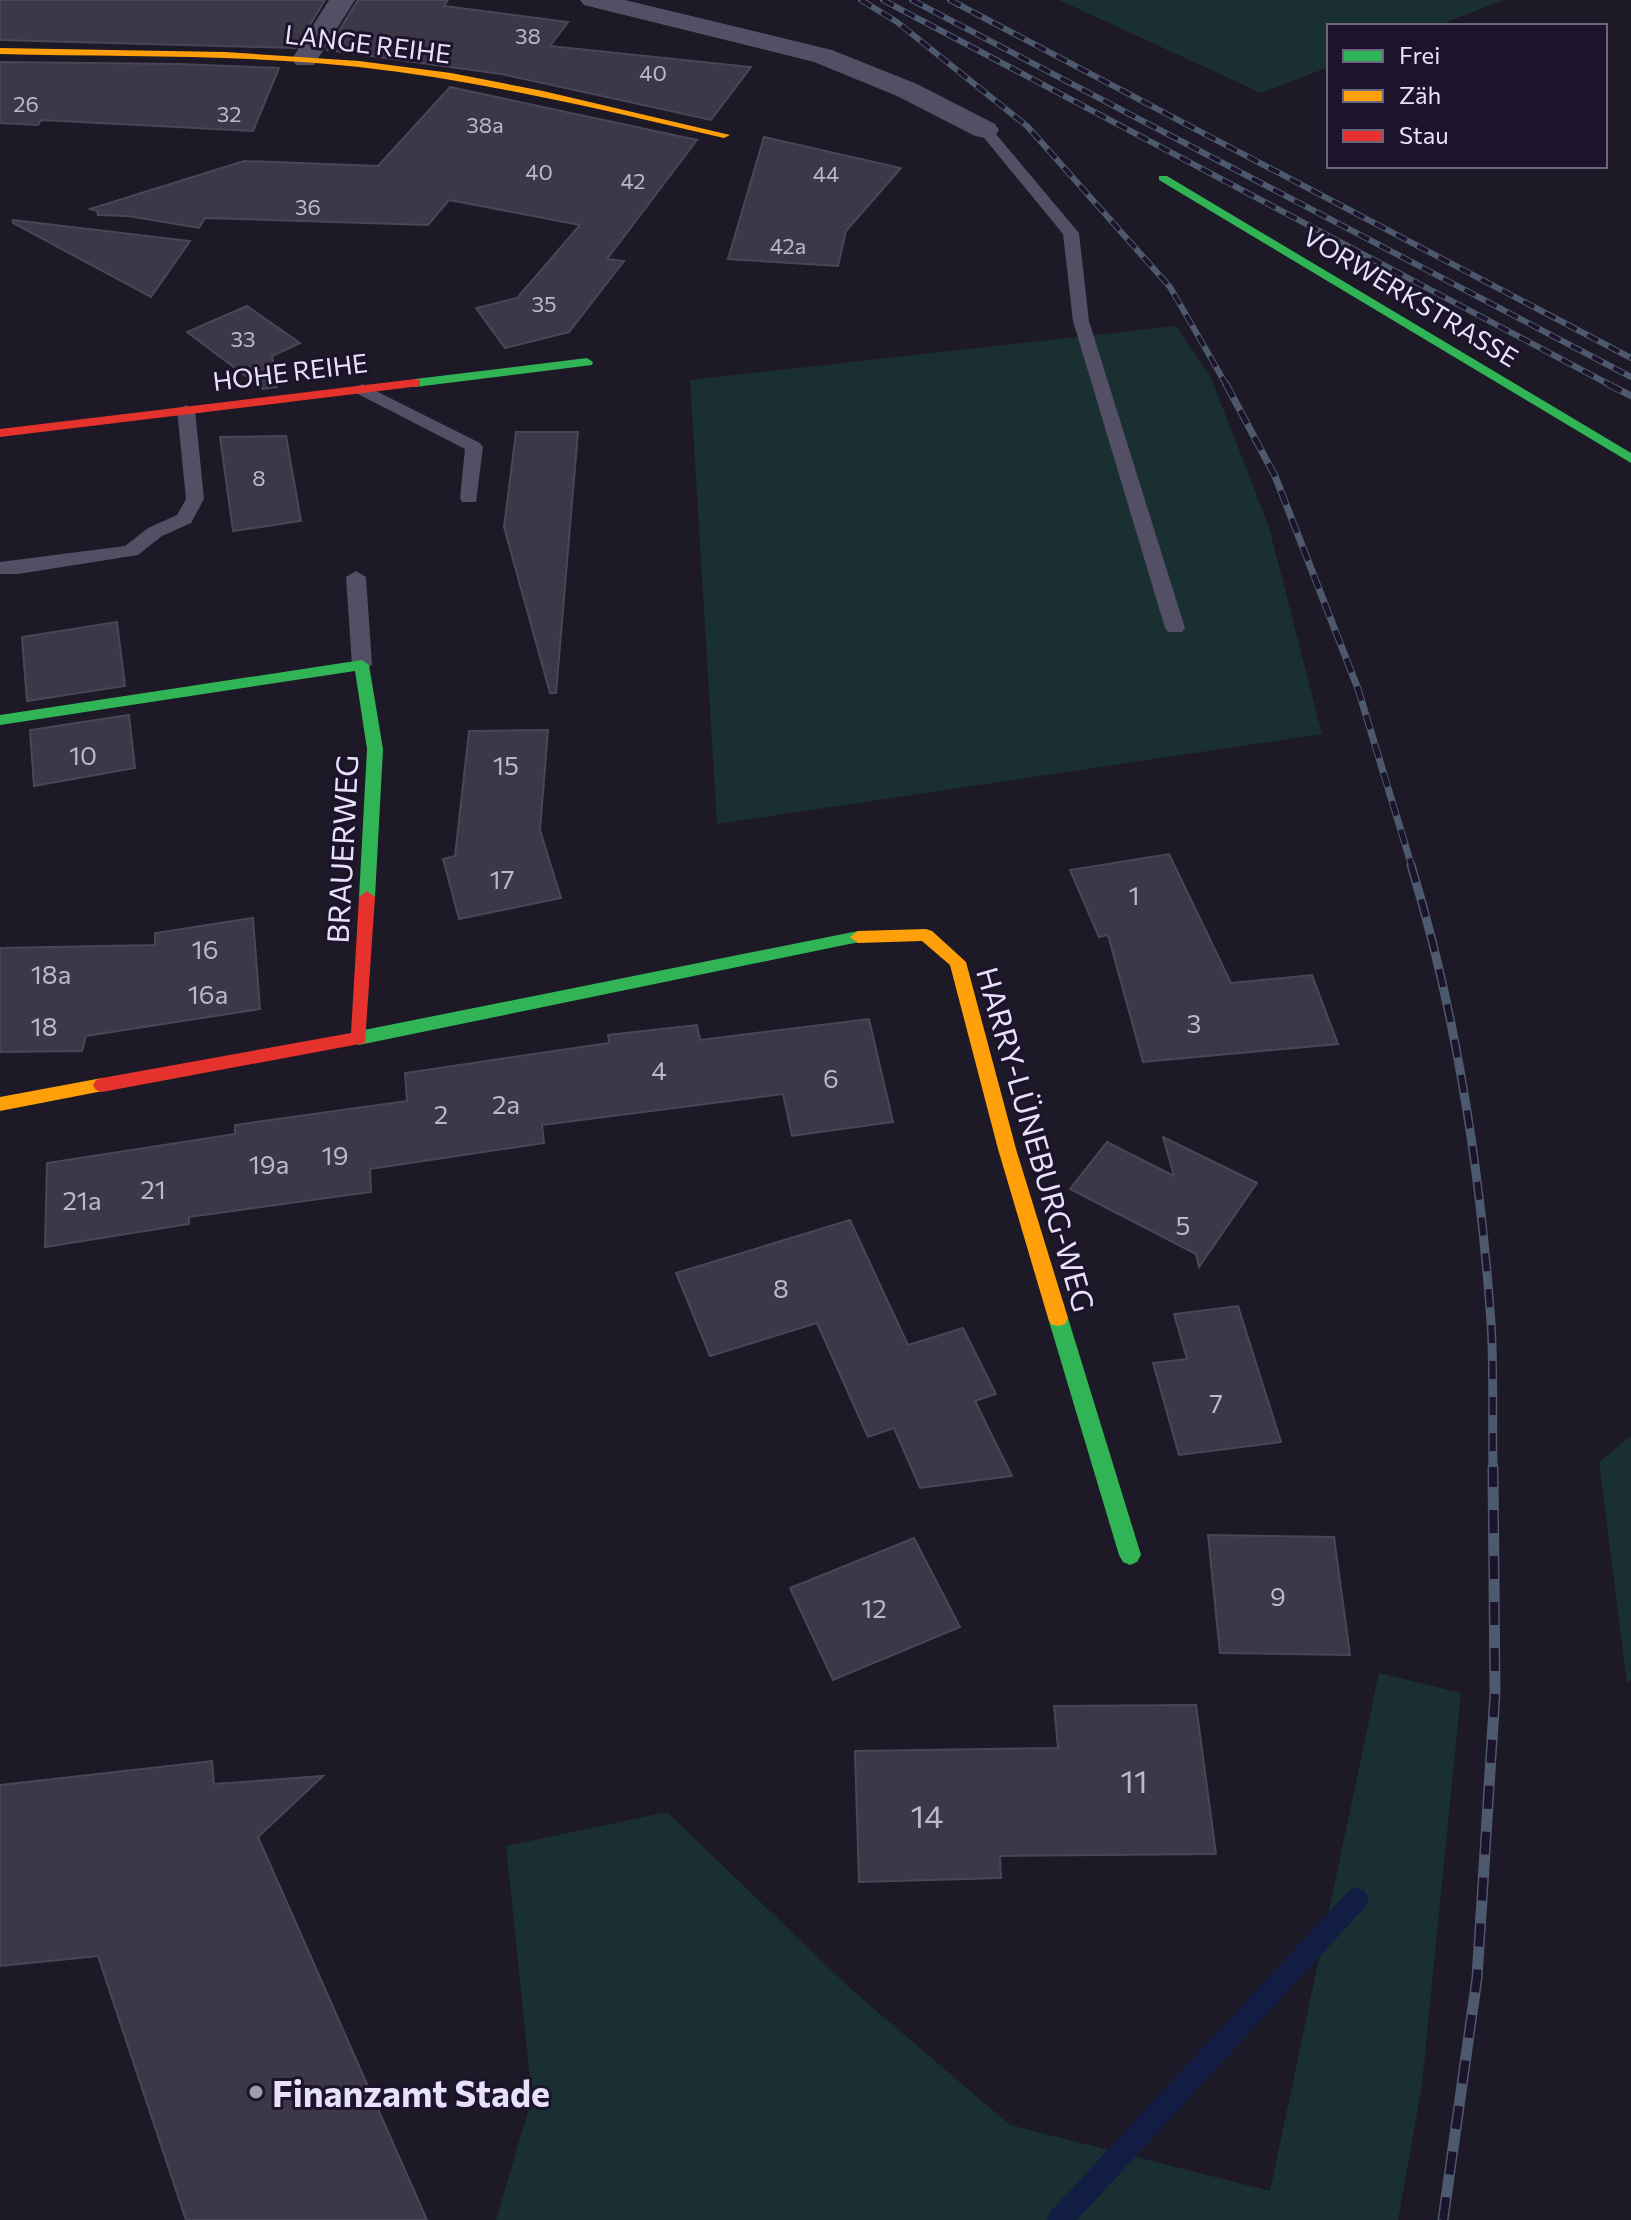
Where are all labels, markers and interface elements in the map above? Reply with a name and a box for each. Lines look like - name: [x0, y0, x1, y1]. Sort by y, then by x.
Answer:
- street label: LANGE REIHE: [283, 17, 453, 69]
- house number: 38: [515, 22, 541, 49]
- legend: [1327, 24, 1607, 168]
- text: Frei: [1399, 40, 1440, 69]
- house number: 40: [639, 59, 667, 86]
- text: Zäh: [1399, 80, 1441, 109]
- house number: 26: [13, 90, 39, 117]
- house number: 32: [217, 100, 241, 127]
- house number: 38a: [466, 111, 504, 138]
- text: Stau: [1399, 120, 1449, 149]
- house number: 40: [525, 158, 553, 185]
- house number: 44: [813, 160, 839, 187]
- house number: 42: [620, 167, 646, 194]
- house number: 36: [295, 193, 321, 220]
- street label: VORWERKSTRASSE: [1298, 220, 1524, 372]
- house number: 42a: [770, 232, 806, 259]
- house number: 35: [531, 290, 557, 317]
- house number: 33: [230, 325, 256, 352]
- street label: HOHE REIHE: [211, 346, 369, 396]
- house number: 8: [252, 464, 266, 491]
- house number: 10: [69, 739, 97, 770]
- house number: 15: [493, 749, 519, 780]
- street label: BRAUERWEG: [318, 754, 364, 944]
- house number: 17: [490, 863, 514, 894]
- house number: 1: [1128, 879, 1140, 910]
- house number: 16: [192, 933, 218, 964]
- house number: 18a: [31, 958, 71, 989]
- street label: HARRY-LÜNEBURG-WEG: [970, 963, 1104, 1315]
- house number: 16a: [188, 978, 228, 1009]
- house number: 3: [1187, 1007, 1201, 1038]
- house number: 18: [31, 1010, 57, 1041]
- house number: 4: [651, 1054, 667, 1085]
- house number: 6: [823, 1062, 839, 1093]
- house number: 2a: [492, 1088, 520, 1119]
- house number: 2: [434, 1098, 448, 1129]
- house number: 19: [322, 1139, 348, 1170]
- house number: 19a: [249, 1148, 289, 1179]
- house number: 21: [140, 1173, 166, 1204]
- house number: 21a: [62, 1184, 102, 1215]
- house number: 5: [1176, 1209, 1190, 1240]
- house number: 8: [773, 1272, 789, 1303]
- house number: 7: [1209, 1387, 1223, 1418]
- house number: 9: [1270, 1580, 1286, 1611]
- house number: 12: [861, 1592, 887, 1623]
- house number: 11: [1120, 1760, 1148, 1800]
- house number: 14: [911, 1795, 943, 1835]
- place label: Finanzamt Stade: [272, 2070, 550, 2114]
- marker: Finanzamt Stade: [247, 2083, 265, 2101]

